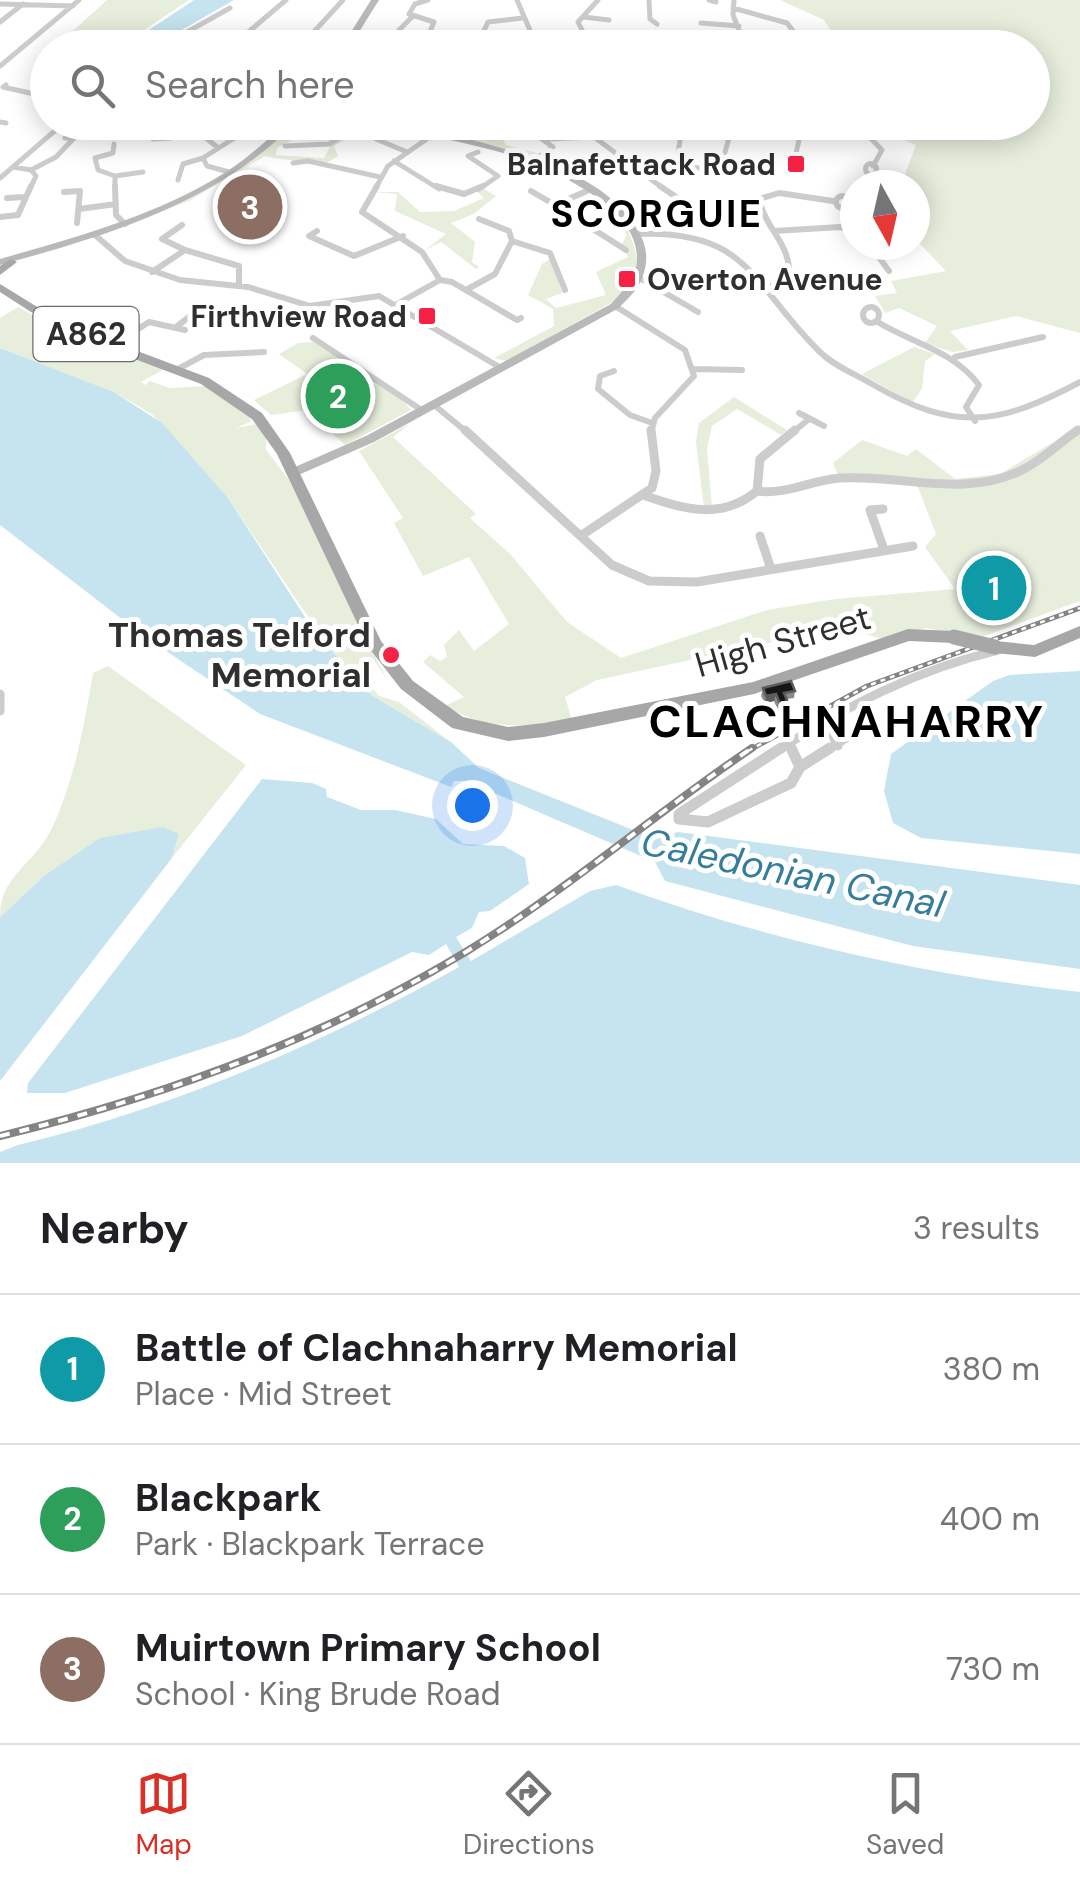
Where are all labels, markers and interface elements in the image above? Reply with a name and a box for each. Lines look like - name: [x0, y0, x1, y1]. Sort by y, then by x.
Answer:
- search box: [30, 30, 1050, 140]
- icon: search: [65, 58, 120, 113]
- text: Search here: [145, 60, 355, 110]
- place label: Balnafettack Road: [507, 145, 776, 184]
- marker: Balnafettack Road: [785, 153, 807, 175]
- pin: 3: [218, 170, 282, 244]
- north arrow: [840, 170, 930, 260]
- district label: SCORGUIE: [551, 189, 763, 239]
- place label: Overton Avenue: [647, 260, 883, 299]
- marker: Overton Avenue: [616, 268, 638, 290]
- place label: Firthview Road: [191, 297, 407, 336]
- marker: Firthview Road: [416, 305, 438, 327]
- road number: A862: [34, 307, 138, 361]
- pin: 2: [306, 358, 370, 434]
- pin: 1: [962, 550, 1026, 626]
- street label: High Street: [690, 594, 876, 688]
- place label: Thomas Telford Memorial: [108, 612, 371, 698]
- marker: Thomas Telford Memorial: [380, 644, 402, 666]
- district label: CLACHNAHARRY: [649, 692, 1045, 751]
- your location: [447, 780, 498, 831]
- water label: Caledonian Canal: [637, 816, 950, 930]
- text: Nearby: [40, 1201, 189, 1256]
- text: 3 results: [913, 1207, 1040, 1249]
- text: Battle of Clachnaharry Memorial: [135, 1323, 738, 1373]
- text: 1: [67, 1348, 78, 1390]
- text: 380 m: [943, 1348, 1040, 1390]
- text: Place · Mid Street: [135, 1373, 392, 1415]
- text: Blackpark: [135, 1473, 321, 1523]
- text: 2: [63, 1498, 82, 1540]
- text: 400 m: [940, 1498, 1040, 1540]
- text: Park · Blackpark Terrace: [135, 1523, 485, 1565]
- text: Muirtown Primary School: [135, 1623, 601, 1673]
- text: 3: [63, 1648, 82, 1690]
- text: 730 m: [946, 1648, 1040, 1690]
- text: School · King Brude Road: [135, 1673, 501, 1715]
- tab: Map: [136, 1766, 192, 1863]
- tab: Directions: [463, 1766, 595, 1863]
- tab: Saved: [866, 1766, 944, 1863]

